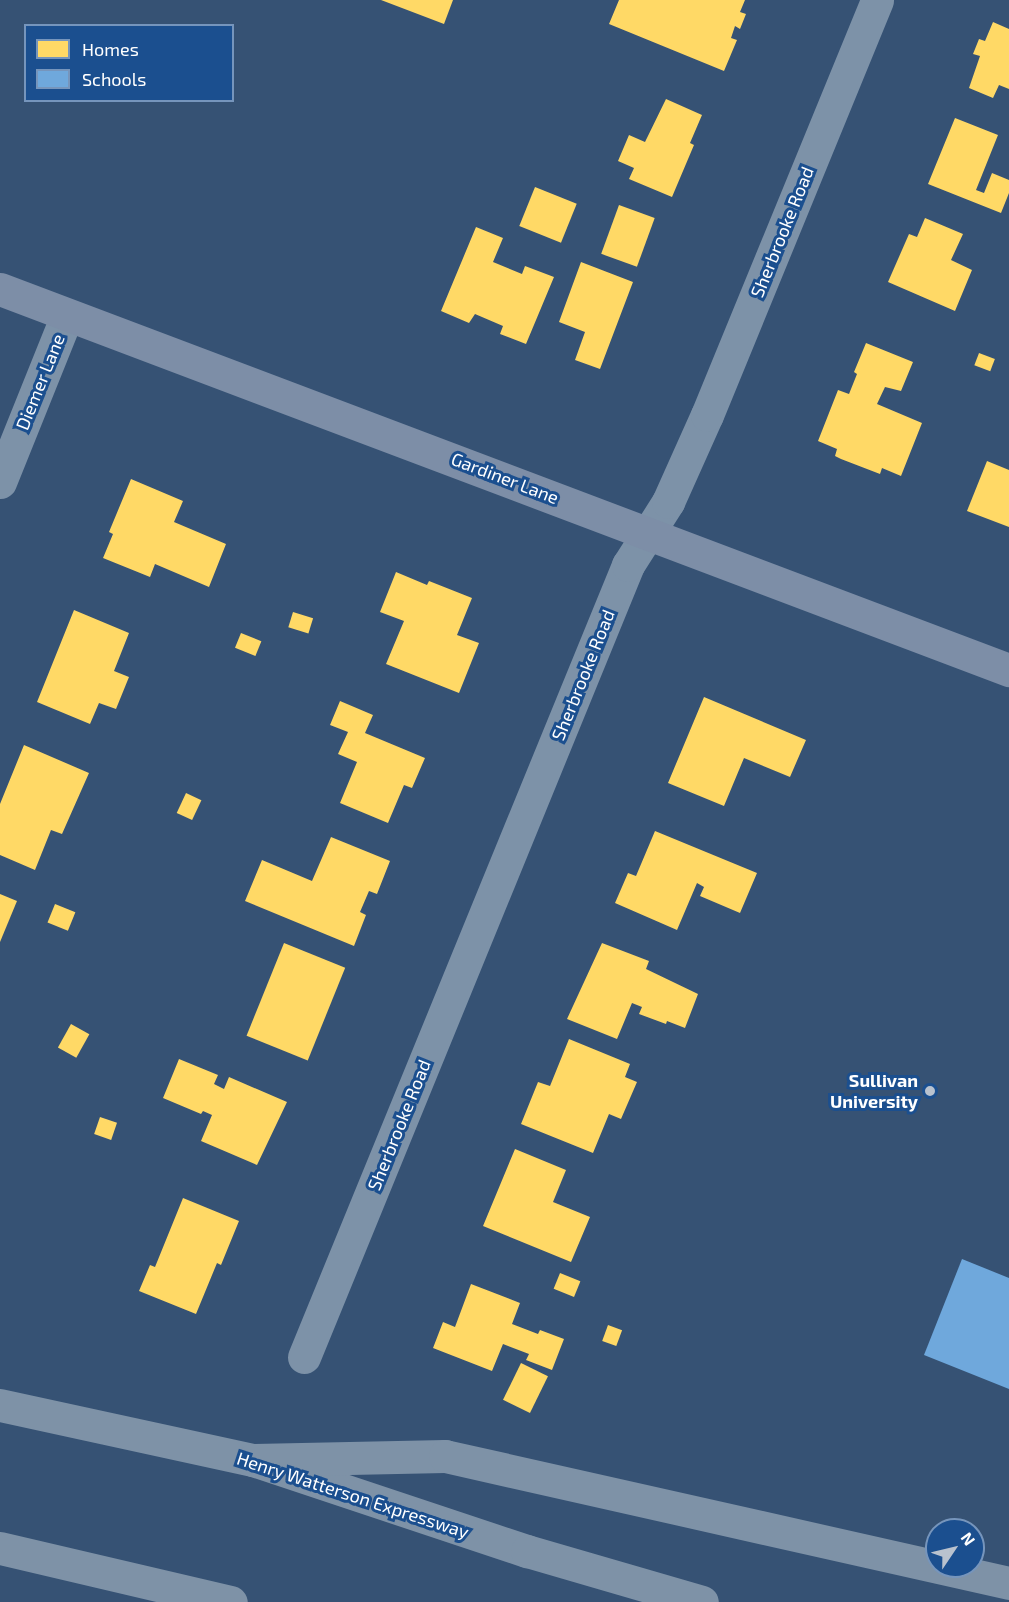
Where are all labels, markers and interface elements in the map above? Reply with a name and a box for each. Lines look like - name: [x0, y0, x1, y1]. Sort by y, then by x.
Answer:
- legend: [24, 24, 234, 102]
- text: Homes: [82, 38, 139, 60]
- text: Schools: [82, 68, 146, 90]
- street label: Sherbrooke Road: [746, 163, 818, 301]
- street label: Diemer Lane: [11, 331, 69, 433]
- street label: Gardiner Lane: [448, 448, 562, 508]
- street label: Sherbrooke Road: [547, 606, 619, 744]
- street label: Sherbrooke Road: [363, 1056, 435, 1194]
- place label: Sullivan University: [830, 1070, 918, 1112]
- marker: Sullivan University: [923, 1084, 937, 1098]
- street label: Henry Watterson Expressway: [234, 1447, 472, 1543]
- north arrow: [925, 1518, 985, 1578]
- text: N: [957, 1528, 980, 1549]

